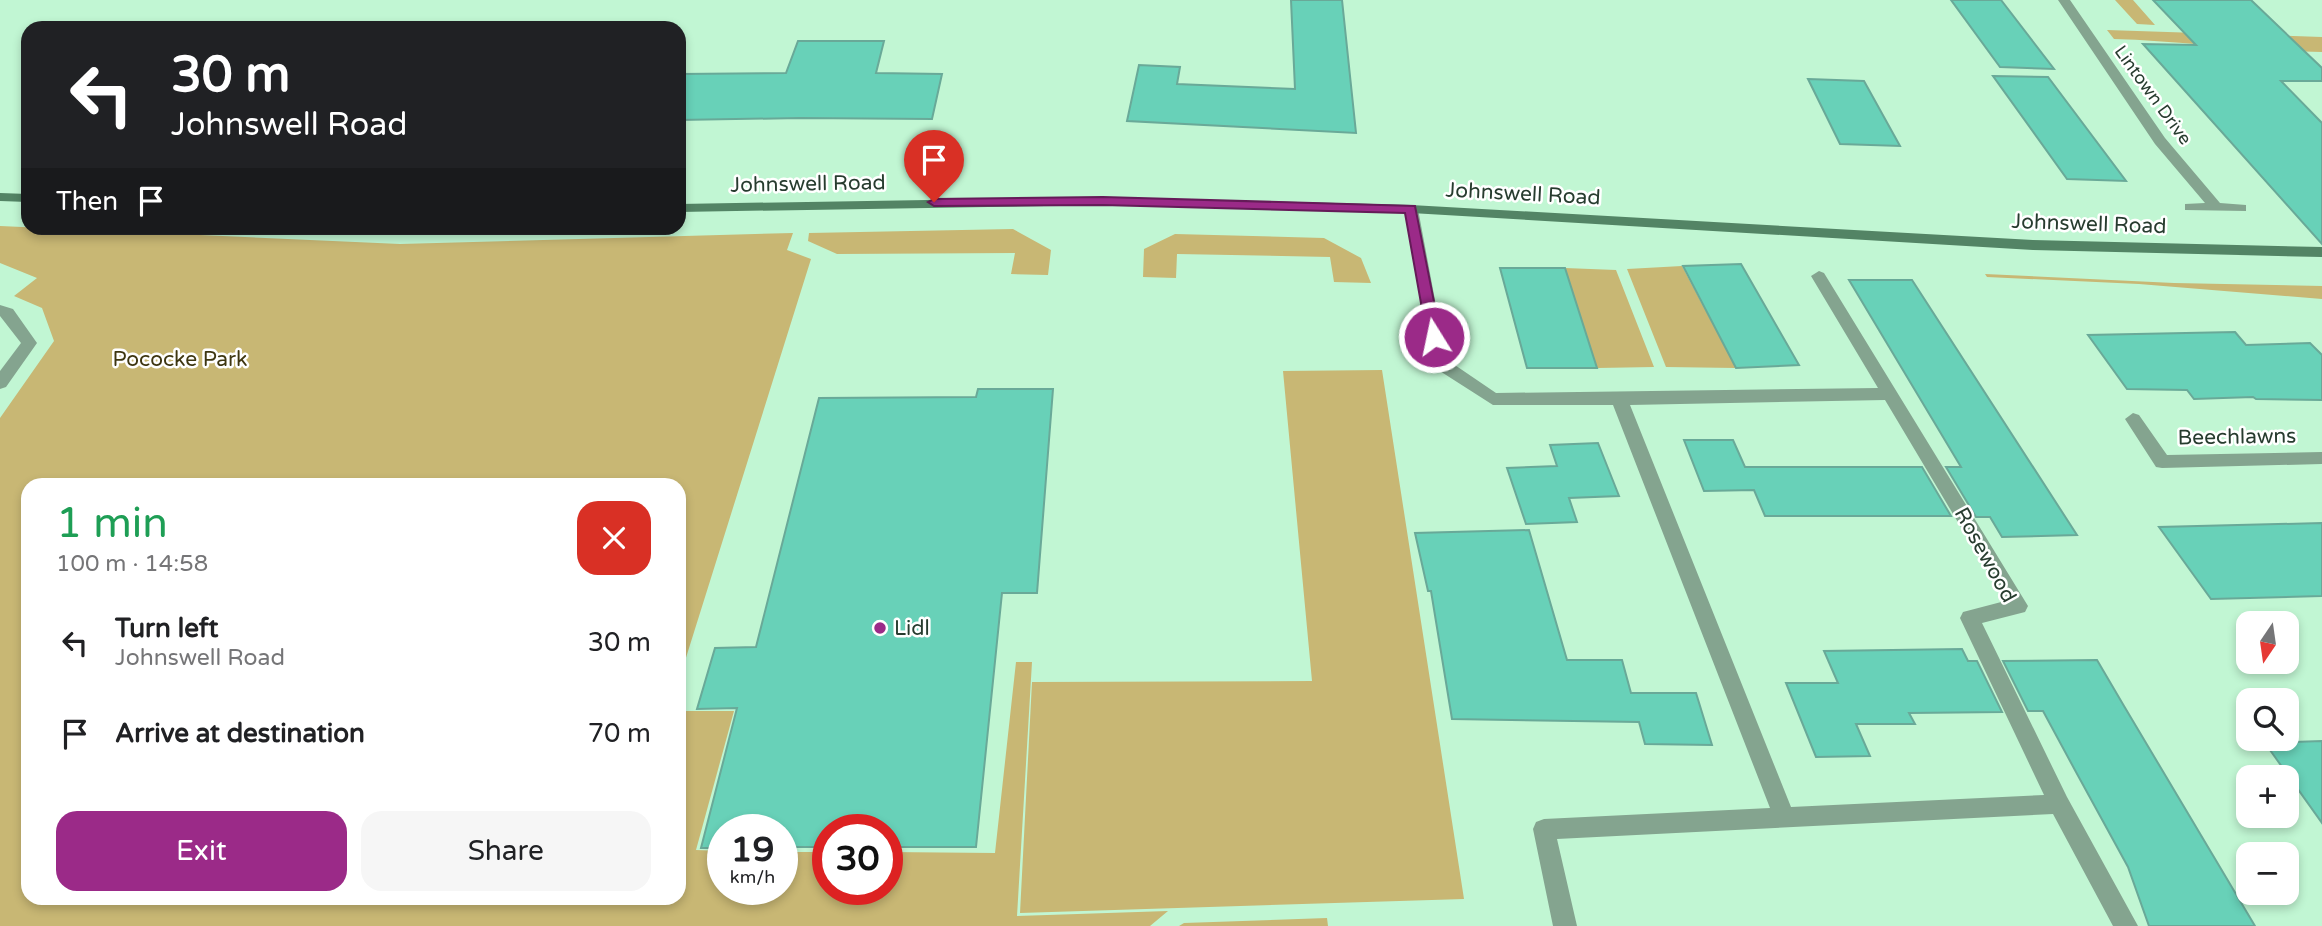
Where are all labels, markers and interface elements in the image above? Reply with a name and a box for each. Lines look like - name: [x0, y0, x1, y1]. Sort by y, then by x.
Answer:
- street label: Lintown Drive: [2110, 41, 2196, 149]
- text: 30 m: [171, 46, 290, 105]
- icon: left: [56, 49, 147, 140]
- text: Johnswell Road: [171, 106, 407, 144]
- pin: [904, 130, 964, 202]
- icon: arrive: [915, 141, 953, 179]
- street label: Johnswell Road: [730, 170, 886, 198]
- street label: Johnswell Road: [1445, 177, 1601, 211]
- icon: arrive: [132, 182, 170, 220]
- text: Then: [56, 186, 118, 217]
- street label: Johnswell Road: [2011, 209, 2167, 239]
- position arrow: [1397, 300, 1471, 374]
- park label: Pococke Park: [112, 347, 248, 372]
- street label: Beechlawns: [2178, 423, 2296, 451]
- text: 1 min: [56, 498, 168, 549]
- button: close: [577, 501, 651, 575]
- street label: Rosewood: [1949, 503, 2021, 607]
- text: 100 m · 14:58: [56, 550, 208, 578]
- north arrow: [2236, 611, 2300, 674]
- map controls: [2236, 611, 2299, 905]
- text: Turn left: [115, 613, 218, 644]
- place label: Lidl: [894, 616, 930, 641]
- marker: Lidl: [872, 620, 888, 636]
- icon: left: [56, 624, 94, 662]
- text: 30 m: [588, 627, 651, 658]
- text: Johnswell Road: [115, 644, 285, 672]
- button: search: [2236, 688, 2299, 751]
- icon: arrive: [56, 715, 94, 753]
- text: Arrive at destination: [115, 718, 365, 749]
- text: 70 m: [588, 718, 651, 749]
- button: +: [2236, 765, 2299, 828]
- button: Exit: [56, 811, 347, 891]
- button: Share: [361, 811, 651, 891]
- speed limit sign: 30: [812, 814, 903, 905]
- text: 19: [731, 829, 774, 871]
- button: −: [2236, 842, 2299, 905]
- text: km/h: [730, 866, 775, 888]

